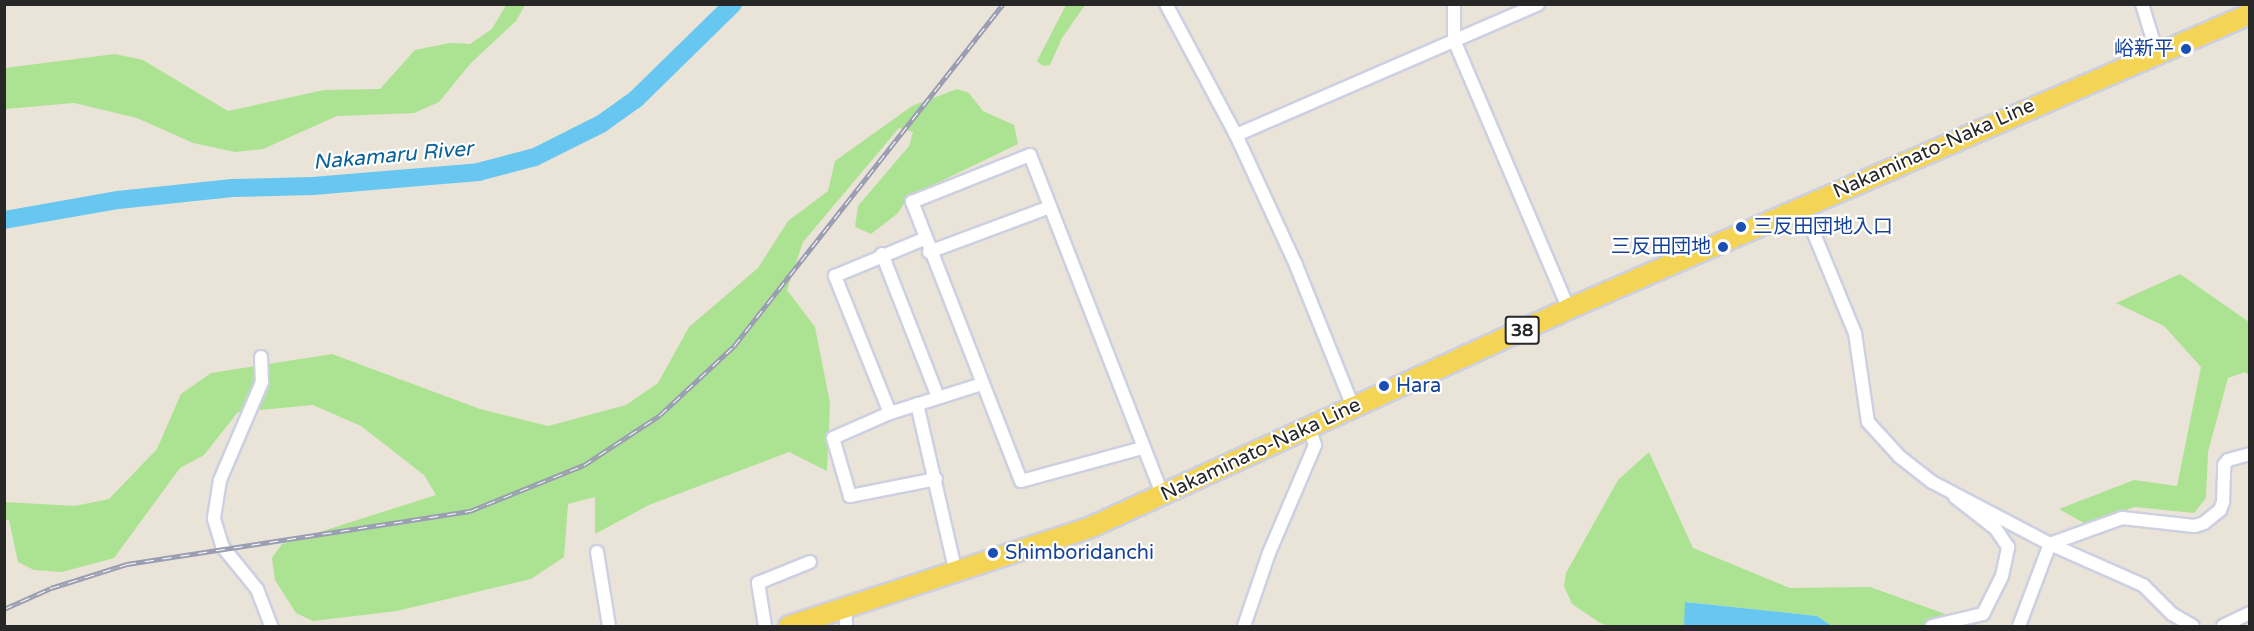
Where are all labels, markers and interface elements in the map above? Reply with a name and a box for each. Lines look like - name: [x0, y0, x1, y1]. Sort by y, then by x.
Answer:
- place label: 峪新平: [2114, 37, 2174, 61]
- marker: 峪新平: [2179, 42, 2193, 56]
- street label: Nakaminato-Naka Line: [1830, 94, 2038, 204]
- water label: Nakamaru River: [312, 136, 474, 176]
- place label: 三反田団地入口: [1753, 215, 1893, 239]
- marker: 三反田団地入口: [1734, 220, 1748, 234]
- place label: 三反田団地: [1611, 235, 1711, 259]
- marker: 三反田団地: [1716, 240, 1730, 254]
- road number: 38: [1504, 315, 1540, 345]
- place label: Hara: [1396, 374, 1441, 398]
- marker: Hara: [1377, 379, 1391, 393]
- street label: Nakaminato-Naka Line: [1157, 393, 1365, 507]
- place label: Shimboridanchi: [1005, 541, 1154, 565]
- marker: Shimboridanchi: [986, 546, 1000, 560]

